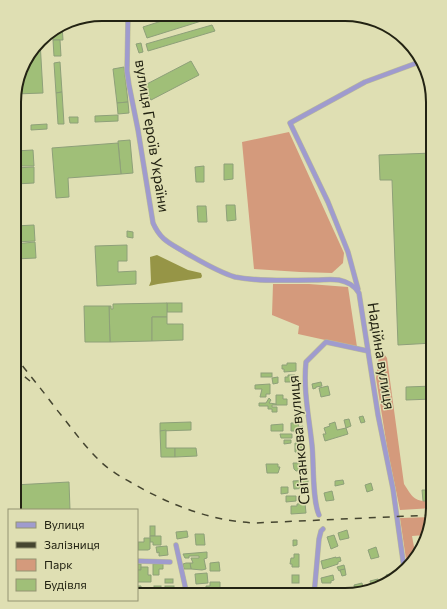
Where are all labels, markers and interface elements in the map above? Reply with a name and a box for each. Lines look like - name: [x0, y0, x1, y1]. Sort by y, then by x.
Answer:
- street label: вулиця Героїв України: [132, 58, 174, 213]
- street label: Надійна вулиця: [365, 301, 399, 411]
- street label: Світанкова вулиця: [283, 375, 313, 506]
- legend: [8, 509, 138, 601]
- text: Вулиця: [44, 517, 85, 531]
- text: Залізниця: [44, 537, 100, 551]
- text: Парк: [44, 557, 73, 571]
- text: Будівля: [44, 577, 87, 591]

